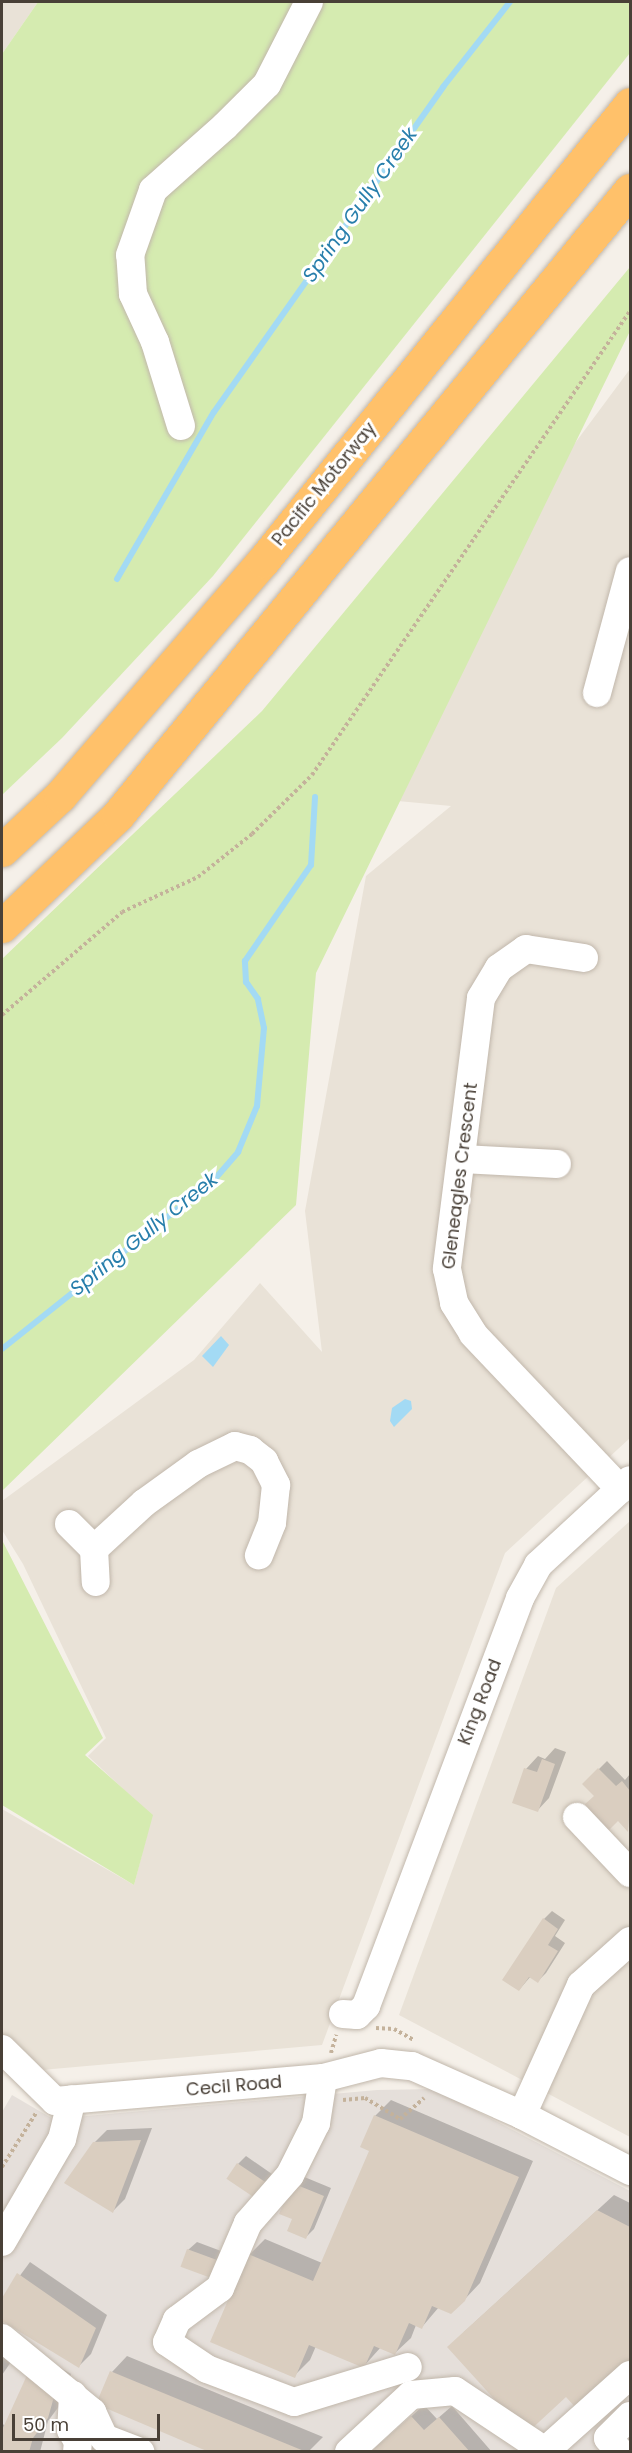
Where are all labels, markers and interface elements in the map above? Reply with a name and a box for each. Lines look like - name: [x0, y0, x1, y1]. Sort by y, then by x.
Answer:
- water label: Spring Gully Creek: [298, 123, 422, 287]
- street label: Pacific Motorway: [267, 418, 381, 550]
- street label: Gleneagles Crescent: [438, 1082, 482, 1270]
- water label: Spring Gully Creek: [65, 1167, 223, 1301]
- street label: King Road: [454, 1656, 506, 1748]
- street label: Cecil Road: [185, 2071, 283, 2101]
- scale bar: [15, 2402, 164, 2440]
- text: 50 m: [23, 2412, 69, 2437]

